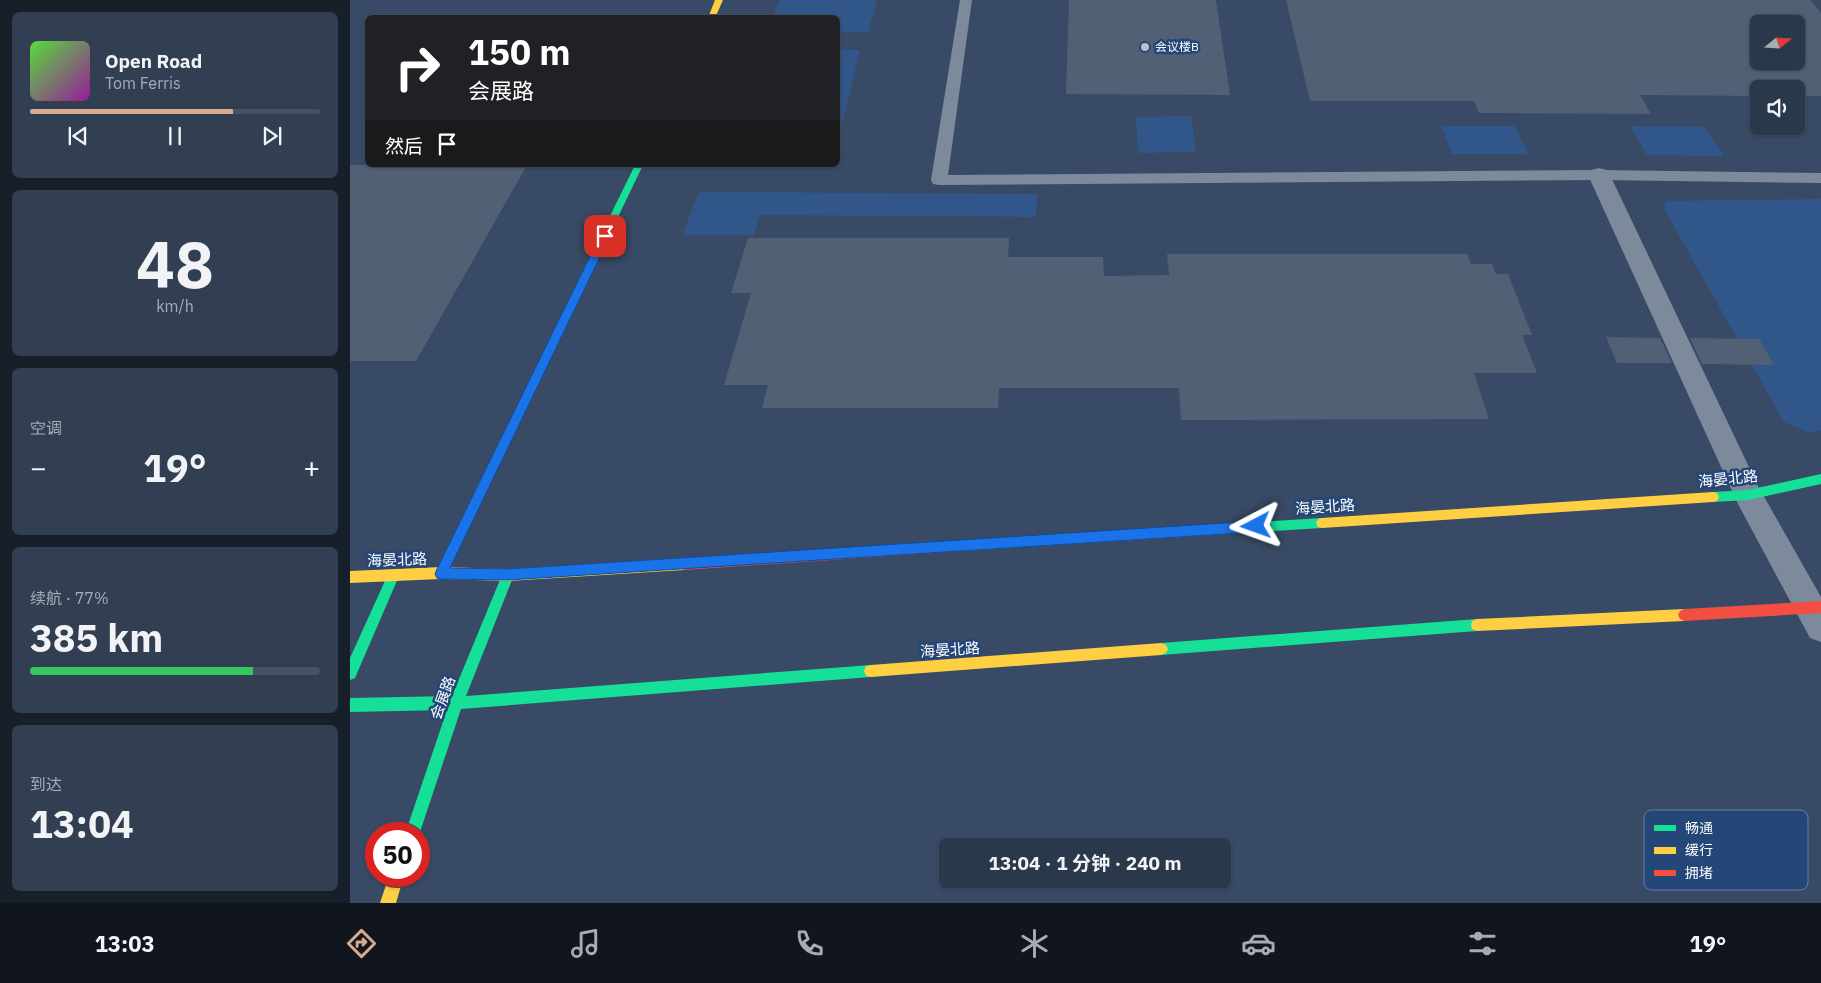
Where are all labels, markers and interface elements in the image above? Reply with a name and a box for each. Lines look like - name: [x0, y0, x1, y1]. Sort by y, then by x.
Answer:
- north arrow: [1750, 15, 1805, 70]
- map controls: [1750, 15, 1805, 135]
- text: 150 m: [468, 29, 571, 75]
- icon: right: [385, 35, 450, 100]
- place label: 会议楼B: [1155, 39, 1199, 54]
- marker: 会议楼B: [1139, 41, 1151, 53]
- text: Open Road: [105, 49, 202, 73]
- text: Tom Ferris: [105, 73, 181, 93]
- text: 会展路: [468, 76, 534, 105]
- button: sound: [1750, 80, 1805, 135]
- icon: previous: [64, 122, 92, 150]
- icon: pause: [161, 122, 189, 150]
- icon: next: [258, 122, 286, 150]
- icon: arrive: [433, 130, 461, 158]
- text: 然后: [385, 134, 423, 158]
- pin: [584, 215, 626, 257]
- text: 48: [136, 221, 214, 306]
- icon: arrive: [591, 222, 619, 250]
- text: km/h: [156, 296, 194, 316]
- text: 空调: [30, 418, 62, 438]
- text: 19°: [143, 443, 207, 492]
- text: −: [30, 449, 47, 486]
- text: +: [303, 449, 320, 486]
- street label: 海晏北路: [1697, 466, 1759, 491]
- street label: 海晏北路: [1294, 495, 1356, 518]
- position arrow: [1229, 499, 1281, 551]
- street label: 海晏北路: [367, 549, 427, 570]
- text: 续航 · 77%: [30, 588, 109, 608]
- text: 385 km: [30, 613, 163, 662]
- street label: 海晏北路: [919, 638, 981, 661]
- street label: 会展路: [426, 673, 459, 722]
- text: 到达: [30, 774, 62, 794]
- text: 13:04: [30, 799, 134, 848]
- legend: [1644, 810, 1808, 890]
- text: 畅通: [1685, 819, 1713, 837]
- speed limit sign: 50: [365, 822, 430, 887]
- text: 缓行: [1685, 841, 1713, 859]
- text: 13:04 · 1 分钟 · 240 m: [989, 851, 1181, 875]
- text: 拥堵: [1685, 864, 1713, 882]
- icon: directions: [344, 926, 379, 961]
- icon: music: [568, 926, 603, 961]
- icon: phone: [792, 926, 827, 961]
- icon: climate: [1017, 926, 1052, 961]
- icon: car: [1241, 926, 1276, 961]
- icon: filters: [1465, 926, 1500, 961]
- text: 13:03: [95, 929, 155, 958]
- text: 19°: [1690, 929, 1726, 958]

